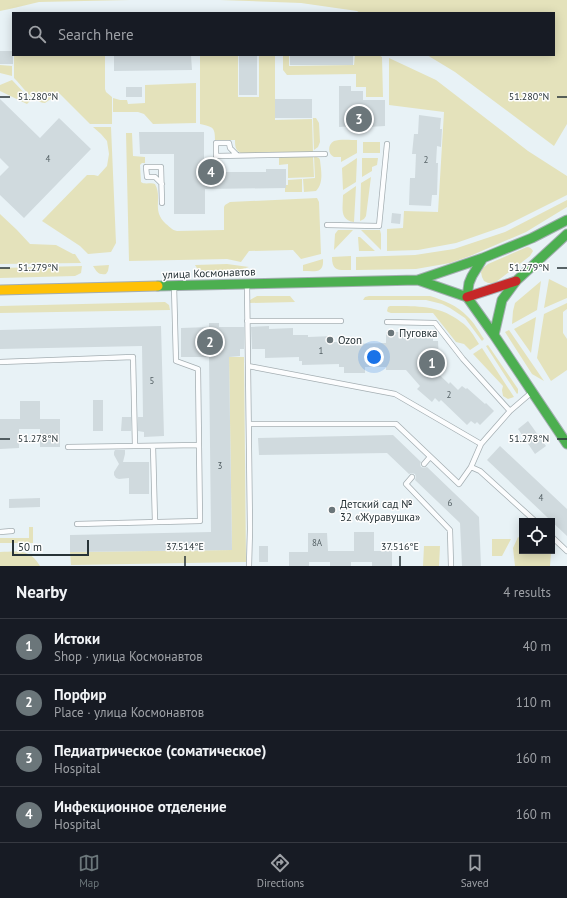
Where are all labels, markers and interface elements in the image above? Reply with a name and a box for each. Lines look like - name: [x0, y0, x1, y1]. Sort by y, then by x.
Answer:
- search box: [12, 12, 555, 56]
- icon: search: [26, 23, 48, 45]
- text: Search here: [58, 25, 134, 44]
- text: 51.280°N: [18, 90, 58, 103]
- text: 51.280°N: [509, 90, 549, 103]
- pin: 3: [346, 104, 372, 134]
- house number: 4: [46, 153, 51, 164]
- house number: 2: [424, 154, 429, 165]
- pin: 4: [198, 157, 224, 187]
- text: 51.279°N: [18, 261, 58, 274]
- text: 51.279°N: [509, 261, 549, 274]
- street label: улица Космонавтов: [162, 264, 256, 282]
- place label: Пуговка: [399, 326, 437, 340]
- pin: 2: [197, 327, 223, 357]
- marker: Пуговка: [386, 328, 396, 338]
- place label: Ozon: [338, 333, 362, 347]
- marker: Ozon: [325, 335, 335, 345]
- house number: 1: [319, 345, 324, 356]
- your location: [364, 347, 384, 367]
- pin: 1: [419, 348, 445, 378]
- house number: 5: [150, 375, 155, 386]
- house number: 2: [447, 389, 452, 400]
- text: 51.278°N: [18, 432, 58, 445]
- text: 51.278°N: [509, 432, 549, 445]
- house number: 3: [218, 460, 223, 471]
- house number: 4: [539, 492, 544, 503]
- place label: Детский сад № 32 «Журавушка»: [340, 497, 420, 524]
- house number: 6: [448, 497, 453, 508]
- marker: Детский сад № 32 «Журавушка»: [327, 505, 337, 515]
- map controls: [519, 518, 555, 554]
- button: locate: [519, 518, 555, 554]
- house number: 8А: [312, 537, 323, 548]
- scale bar: [12, 538, 89, 557]
- text: 50 m: [18, 540, 42, 554]
- text: 37.514°E: [166, 540, 204, 553]
- text: 37.516°E: [381, 540, 419, 553]
- text: Nearby: [16, 581, 67, 603]
- text: 4 results: [503, 584, 551, 601]
- text: Истоки: [54, 629, 100, 648]
- text: 1: [25, 638, 33, 655]
- text: 40 m: [523, 638, 551, 655]
- text: Shop · улица Космонавтов: [54, 648, 203, 665]
- text: Порфир: [54, 685, 107, 704]
- text: 2: [25, 694, 33, 711]
- text: 110 m: [516, 694, 551, 711]
- text: Place · улица Космонавтов: [54, 704, 204, 721]
- text: Педиатрическое (соматическое): [54, 741, 266, 760]
- text: 3: [25, 750, 33, 767]
- text: 160 m: [516, 750, 551, 767]
- text: Hospital: [54, 760, 100, 777]
- text: Инфекционное отделение: [54, 797, 227, 816]
- text: 4: [25, 806, 33, 823]
- text: 160 m: [516, 806, 551, 823]
- text: Hospital: [54, 816, 100, 833]
- tab: Map: [78, 852, 100, 890]
- tab: Directions: [257, 852, 304, 890]
- tab: Saved: [461, 852, 489, 890]

